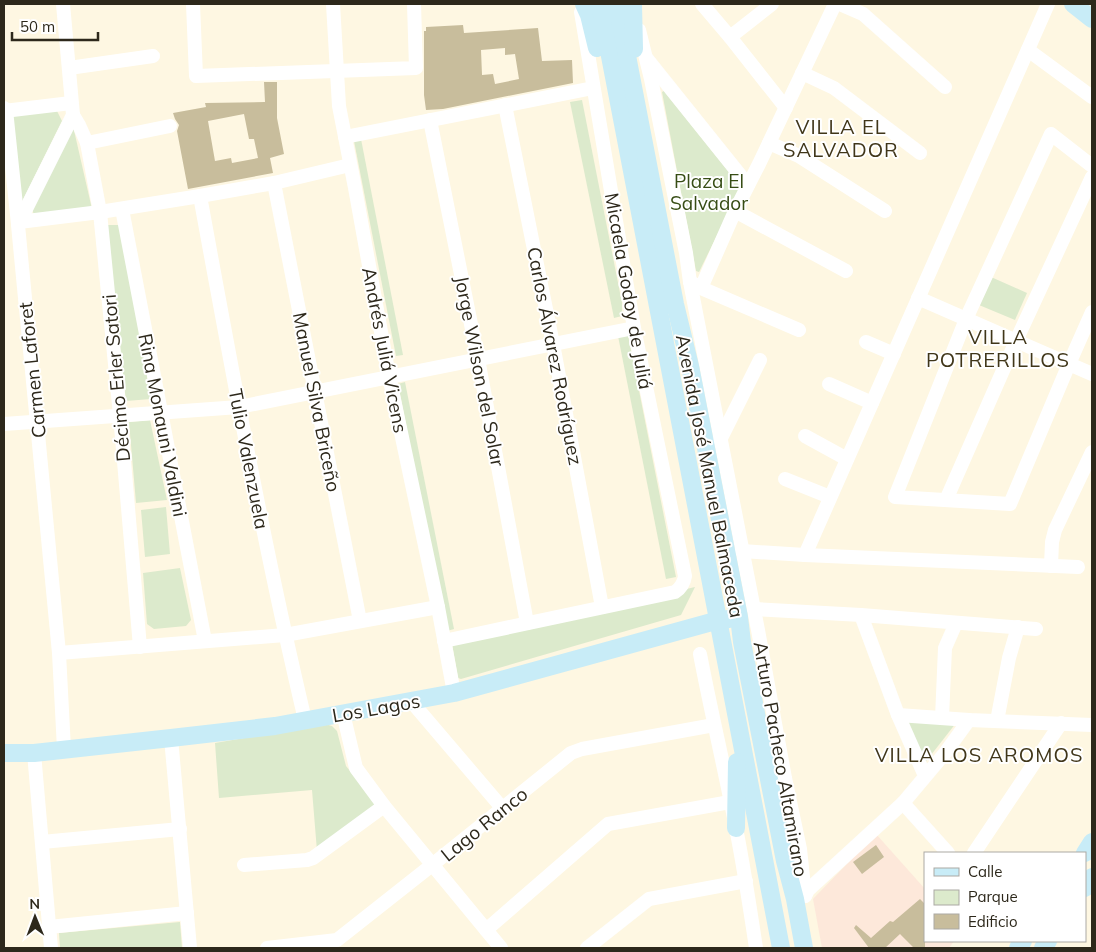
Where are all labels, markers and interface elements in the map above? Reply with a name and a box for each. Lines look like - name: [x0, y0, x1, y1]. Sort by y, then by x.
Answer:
- scale bar: [12, 10, 99, 42]
- text: 50 m: [20, 17, 55, 36]
- district label: VILLA EL SALVADOR: [783, 114, 899, 162]
- park label: Plaza El Salvador: [670, 169, 748, 215]
- street label: Micaela Godoy de Juliá: [600, 191, 658, 391]
- street label: Carlos Álvarez Rodríguez: [522, 245, 588, 467]
- street label: Andrés Juliá Vicens: [357, 265, 413, 435]
- street label: Jorge Wilson del Solar: [450, 274, 510, 469]
- street label: Décimo Erler Satori: [97, 293, 135, 463]
- street label: Carmen Laforet: [13, 300, 51, 439]
- street label: Manuel Silva Briceño: [288, 310, 346, 494]
- district label: VILLA POTRERILLOS: [926, 324, 1070, 372]
- street label: Rina Monauni Valdini: [133, 331, 193, 519]
- street label: Avenida José Manuel Balmaceda: [671, 332, 749, 620]
- street label: Tulio Valenzuela: [224, 387, 274, 531]
- street label: Arturo Pacheco Altamirano: [748, 639, 814, 879]
- street label: Los Lagos: [330, 688, 422, 728]
- district label: VILLA LOS AROMOS: [875, 742, 1083, 767]
- street label: Lago Ranco: [436, 782, 532, 866]
- legend: [924, 852, 1086, 942]
- text: Calle: [968, 862, 1002, 881]
- text: Parque: [968, 887, 1018, 906]
- north arrow: [10, 892, 60, 942]
- text: N: [29, 895, 40, 913]
- text: Edificio: [968, 912, 1018, 931]

